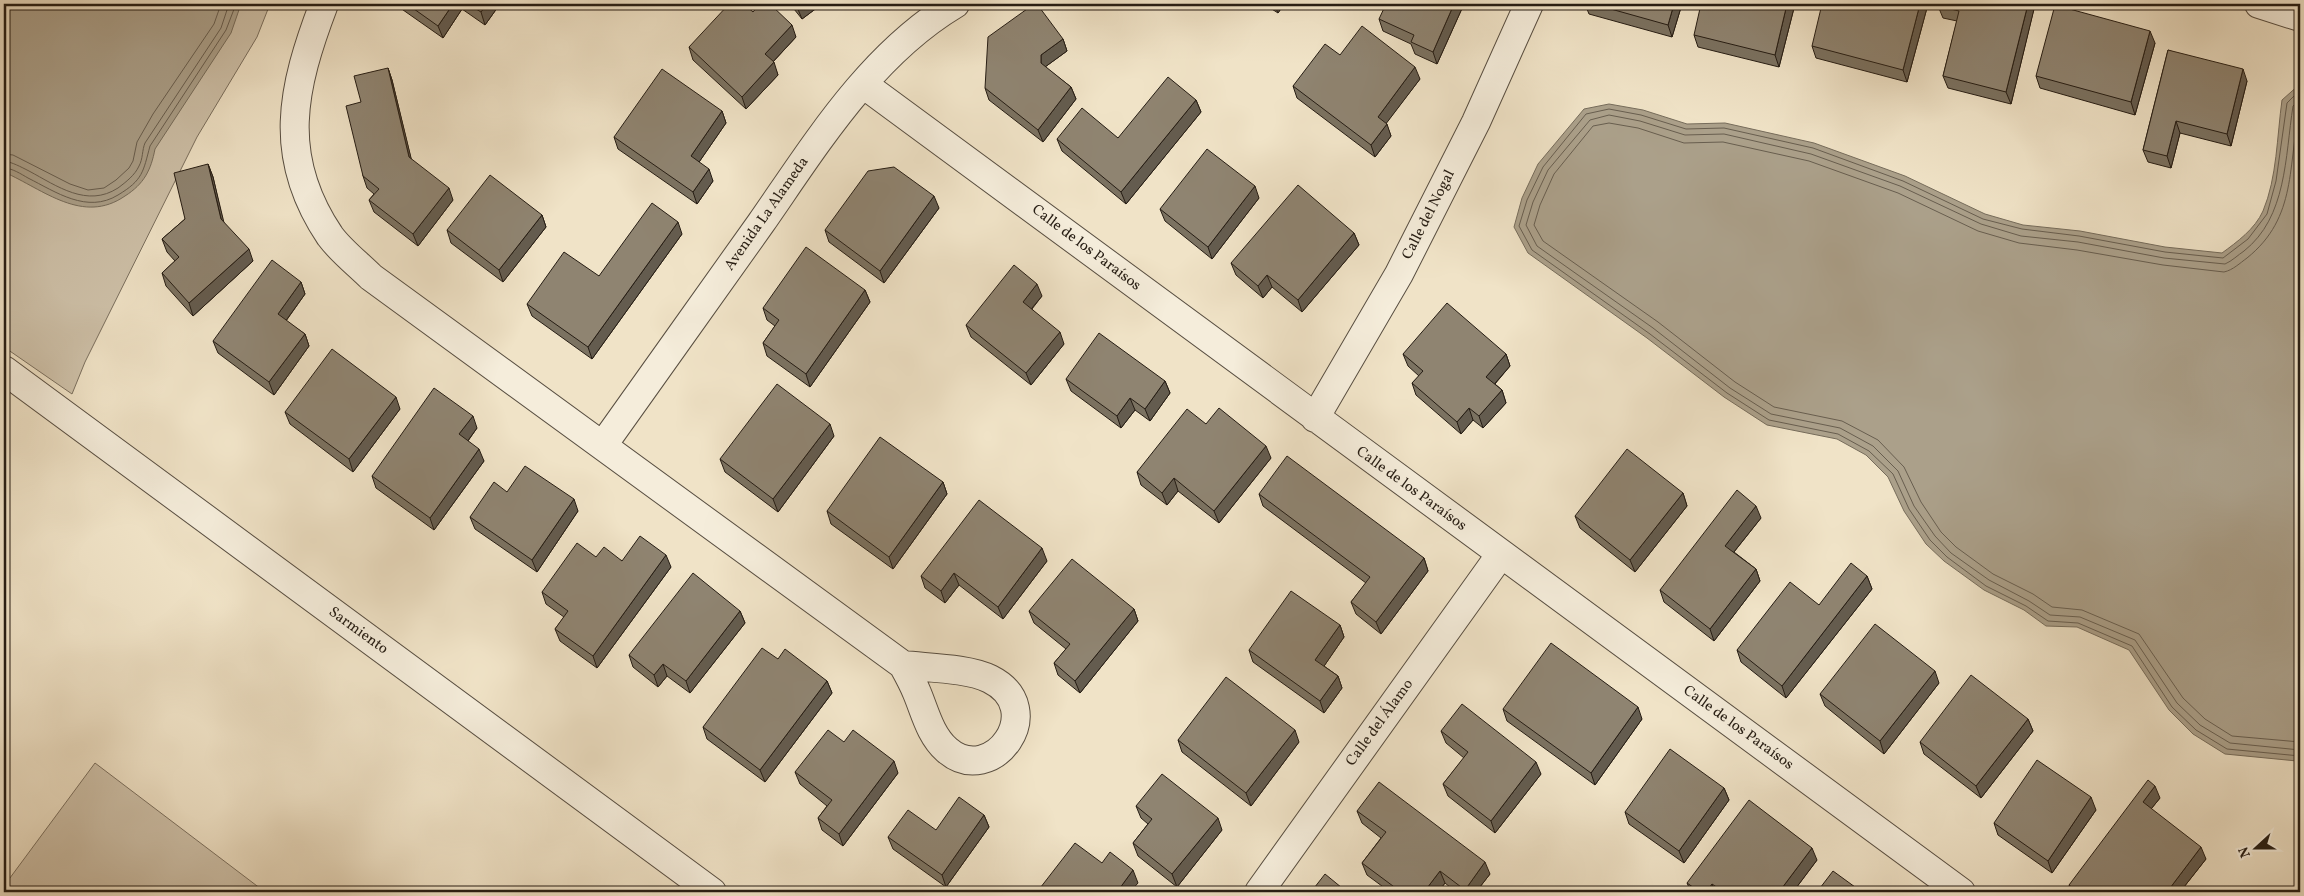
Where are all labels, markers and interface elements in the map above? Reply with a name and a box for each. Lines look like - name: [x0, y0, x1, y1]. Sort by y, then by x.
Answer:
- street label: Avenida La Alameda: [720, 153, 814, 275]
- street label: Calle del Nogal: [1397, 167, 1461, 263]
- street label: Calle de los Paraísos: [1027, 200, 1145, 296]
- street label: Calle de los Paraísos: [1351, 442, 1471, 536]
- street label: Sarmiento: [324, 602, 392, 660]
- street label: Calle del Álamo: [1341, 675, 1419, 771]
- street label: Calle de los Paraísos: [1678, 681, 1798, 775]
- north arrow: [2232, 824, 2282, 874]
- text: N: [2235, 844, 2256, 860]

